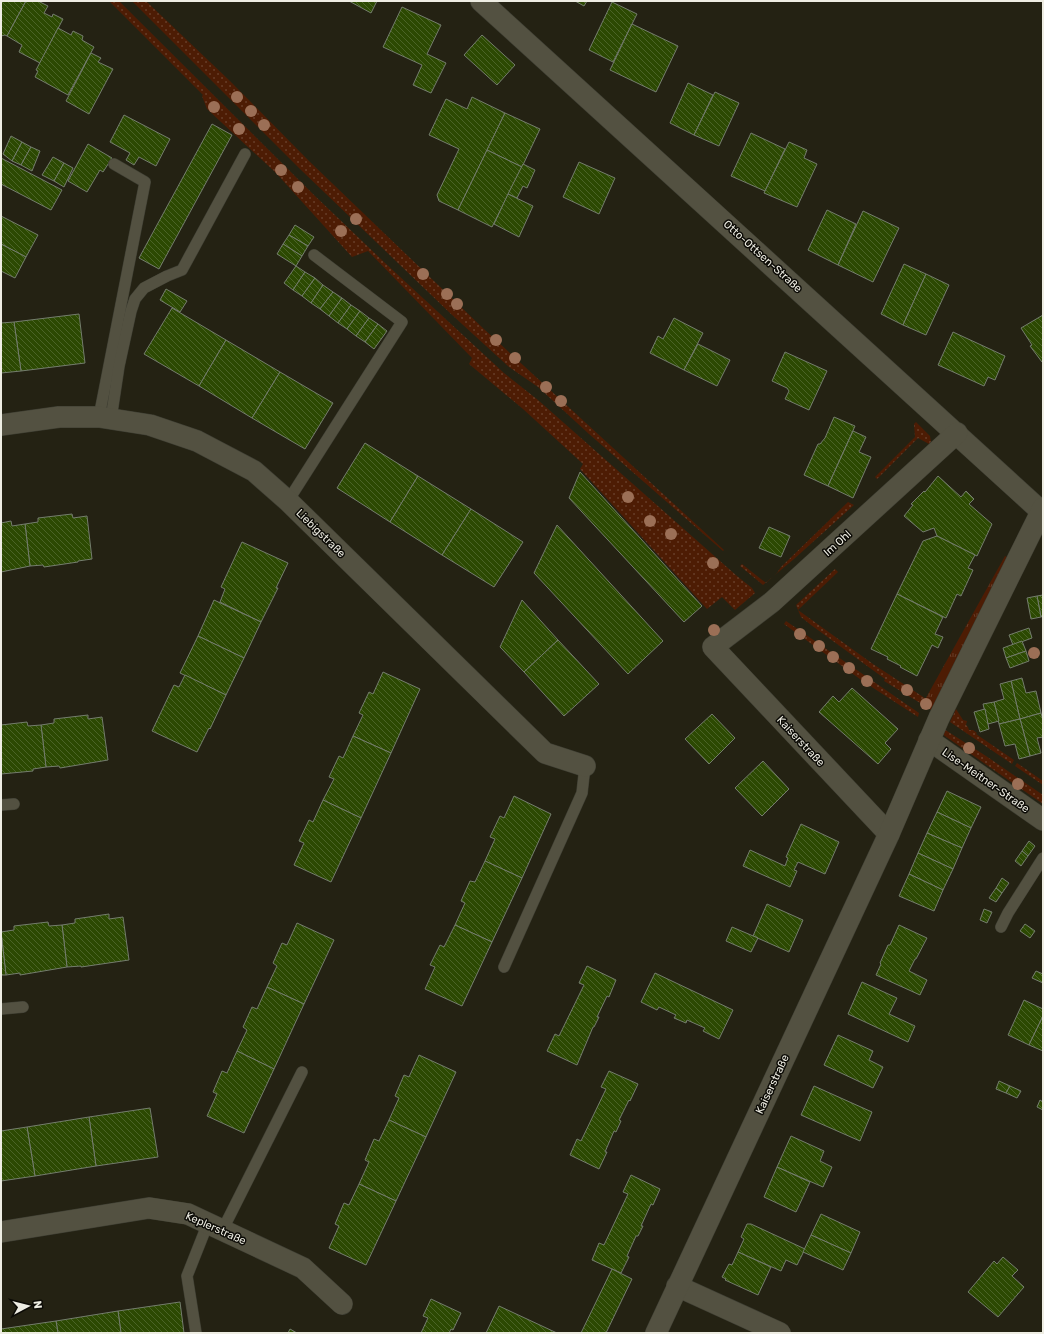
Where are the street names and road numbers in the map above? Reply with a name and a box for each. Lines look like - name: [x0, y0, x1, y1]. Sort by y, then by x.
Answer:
- street label: Otto-Ottsen-Straße: [721, 218, 805, 295]
- street label: Liebigstraße: [293, 507, 348, 560]
- street label: Im Ohl: [821, 528, 854, 559]
- street label: Kaiserstraße: [774, 714, 827, 769]
- street label: Lise-Meitner-Straße: [940, 745, 1032, 815]
- street label: Kaiserstraße: [753, 1052, 792, 1116]
- street label: Keplerstraße: [184, 1209, 248, 1248]

